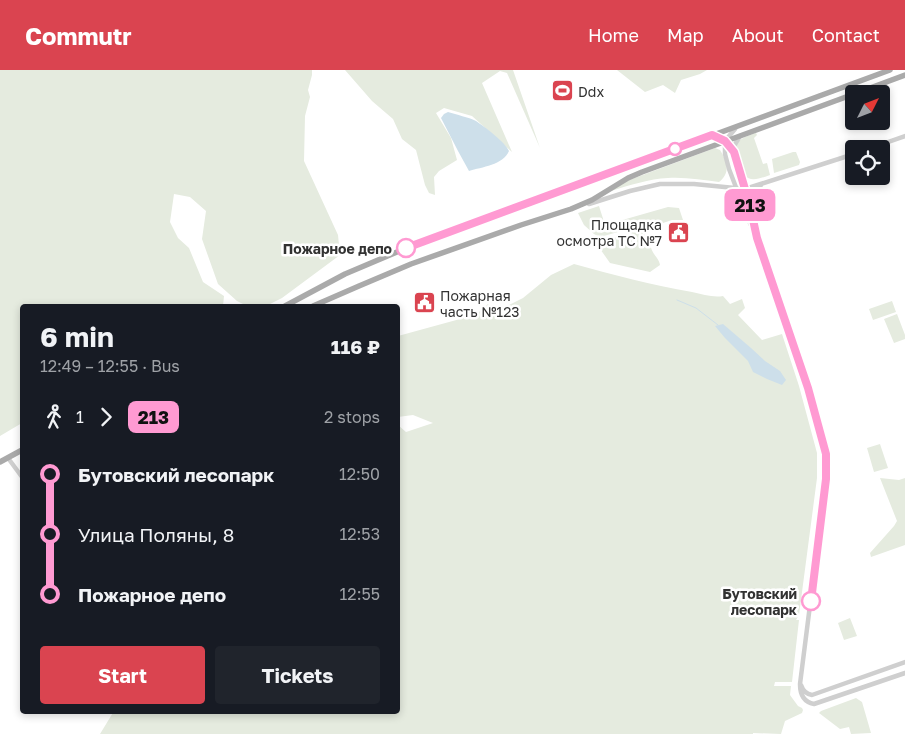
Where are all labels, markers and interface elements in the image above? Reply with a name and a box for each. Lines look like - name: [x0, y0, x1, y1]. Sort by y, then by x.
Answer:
- text: Commutr: [25, 21, 132, 50]
- text: Home: [588, 24, 639, 46]
- text: Map: [667, 24, 704, 46]
- text: About: [732, 24, 784, 46]
- text: Contact: [812, 24, 880, 46]
- sports icon: Ddx: [550, 79, 574, 103]
- place label: Ddx: [578, 83, 604, 100]
- north arrow: [845, 85, 890, 130]
- map controls: [845, 85, 890, 185]
- button: locate: [845, 140, 890, 185]
- unlabelled marker: [668, 142, 682, 156]
- line badge: 213: [721, 189, 779, 221]
- text: 213: [734, 194, 766, 216]
- place label: Площадка осмотра ТС №7: [557, 216, 662, 249]
- public building icon: Площадка осмотра ТС №7: [666, 220, 690, 244]
- marker: Пожарное депо: [396, 238, 416, 258]
- place label: Пожарное депо: [283, 240, 392, 257]
- place label: Пожарная часть №123: [440, 287, 519, 320]
- public building icon: Пожарная часть №123: [412, 291, 436, 315]
- text: 6 min: [40, 320, 114, 353]
- text: 116 ₽: [331, 335, 380, 358]
- text: 12:49 – 12:55 · Bus: [40, 356, 180, 376]
- icon: walk: [40, 403, 68, 431]
- icon: forward: [92, 403, 120, 431]
- text: 213: [138, 406, 169, 428]
- text: 1: [76, 407, 84, 427]
- text: 2 stops: [324, 407, 380, 427]
- text: Бутовский лесопарк: [78, 463, 274, 486]
- text: 12:50: [339, 464, 380, 484]
- text: Улица Поляны, 8: [78, 523, 234, 546]
- text: 12:53: [340, 524, 380, 544]
- text: Пожарное депо: [78, 583, 226, 606]
- text: 12:55: [340, 584, 380, 604]
- place label: Бутовский лесопарк: [722, 585, 797, 618]
- marker: Бутовский лесопарк: [801, 591, 821, 611]
- button: Start: [40, 646, 205, 704]
- button: Tickets: [215, 646, 380, 704]

